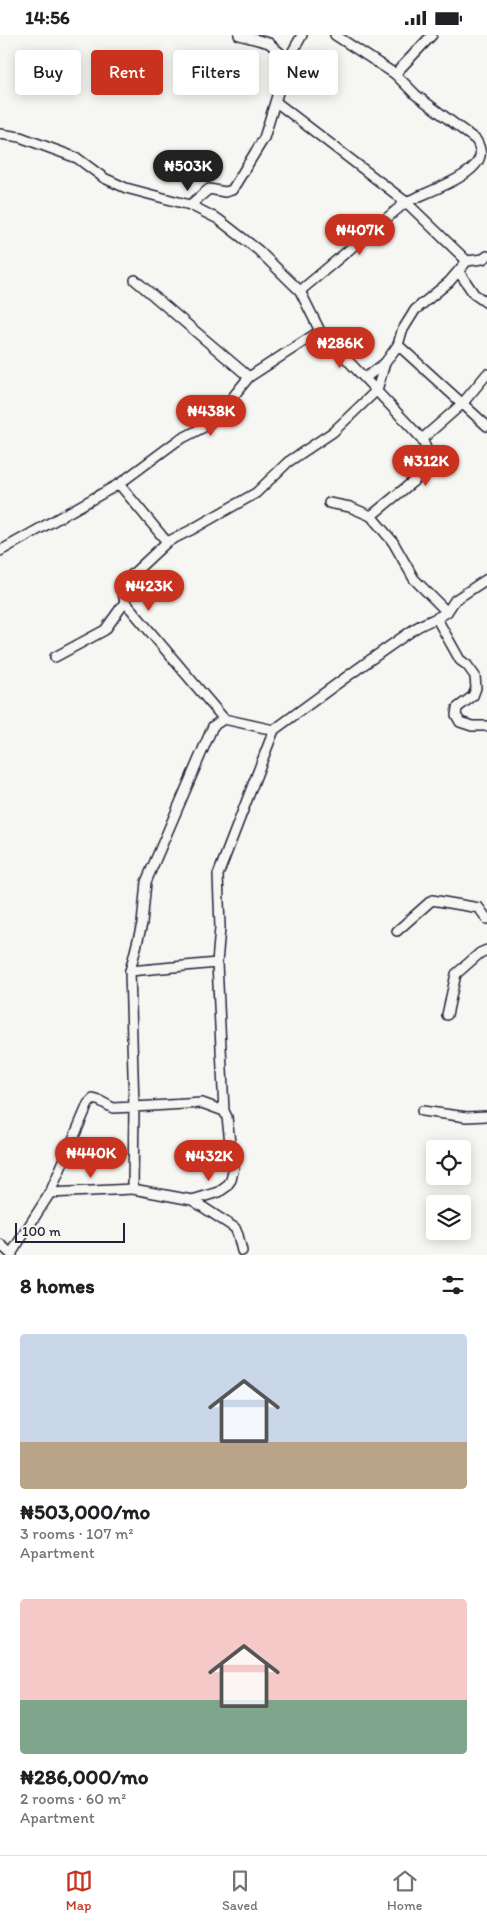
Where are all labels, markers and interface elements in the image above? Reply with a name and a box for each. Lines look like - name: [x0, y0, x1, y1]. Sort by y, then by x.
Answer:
- text: 14:56: [25, 6, 70, 29]
- chip: Buy: [15, 50, 81, 95]
- chip: Rent: [91, 50, 163, 95]
- chip: Filters: [173, 50, 259, 95]
- chip: New: [269, 50, 338, 95]
- pin: ₦503K: [153, 149, 223, 192]
- text: ₦503K: [164, 156, 212, 175]
- pin: ₦407K: [325, 213, 395, 256]
- text: ₦407K: [336, 220, 384, 239]
- pin: ₦286K: [305, 327, 375, 369]
- text: ₦286K: [317, 333, 363, 352]
- pin: ₦438K: [176, 395, 246, 437]
- text: ₦438K: [187, 401, 235, 420]
- pin: ₦312K: [391, 445, 461, 487]
- text: ₦312K: [403, 451, 449, 470]
- pin: ₦423K: [114, 569, 184, 612]
- text: ₦423K: [125, 576, 173, 595]
- pin: ₦440K: [56, 1137, 126, 1179]
- pin: ₦432K: [174, 1139, 244, 1182]
- map controls: [426, 1140, 471, 1240]
- button: locate: [426, 1140, 471, 1185]
- text: ₦440K: [66, 1143, 116, 1162]
- text: ₦432K: [185, 1146, 233, 1165]
- button: layers: [426, 1195, 471, 1240]
- scale bar: [15, 1220, 125, 1243]
- text: 100 m: [22, 1223, 61, 1240]
- icon: filters: [439, 1271, 467, 1299]
- text: 8 homes: [20, 1273, 95, 1298]
- icon: home: [199, 1366, 289, 1456]
- text: ₦503,000/mo: [20, 1499, 150, 1524]
- text: 3 rooms · 107 m²: [20, 1524, 133, 1543]
- text: Apartment: [20, 1543, 95, 1562]
- icon: home: [199, 1631, 289, 1721]
- text: ₦286,000/mo: [20, 1764, 149, 1789]
- text: 2 rooms · 60 m²: [20, 1789, 126, 1808]
- text: Apartment: [20, 1808, 95, 1827]
- tab: Map: [65, 1867, 93, 1914]
- tab: Saved: [222, 1867, 258, 1914]
- tab: Home: [387, 1867, 422, 1914]

